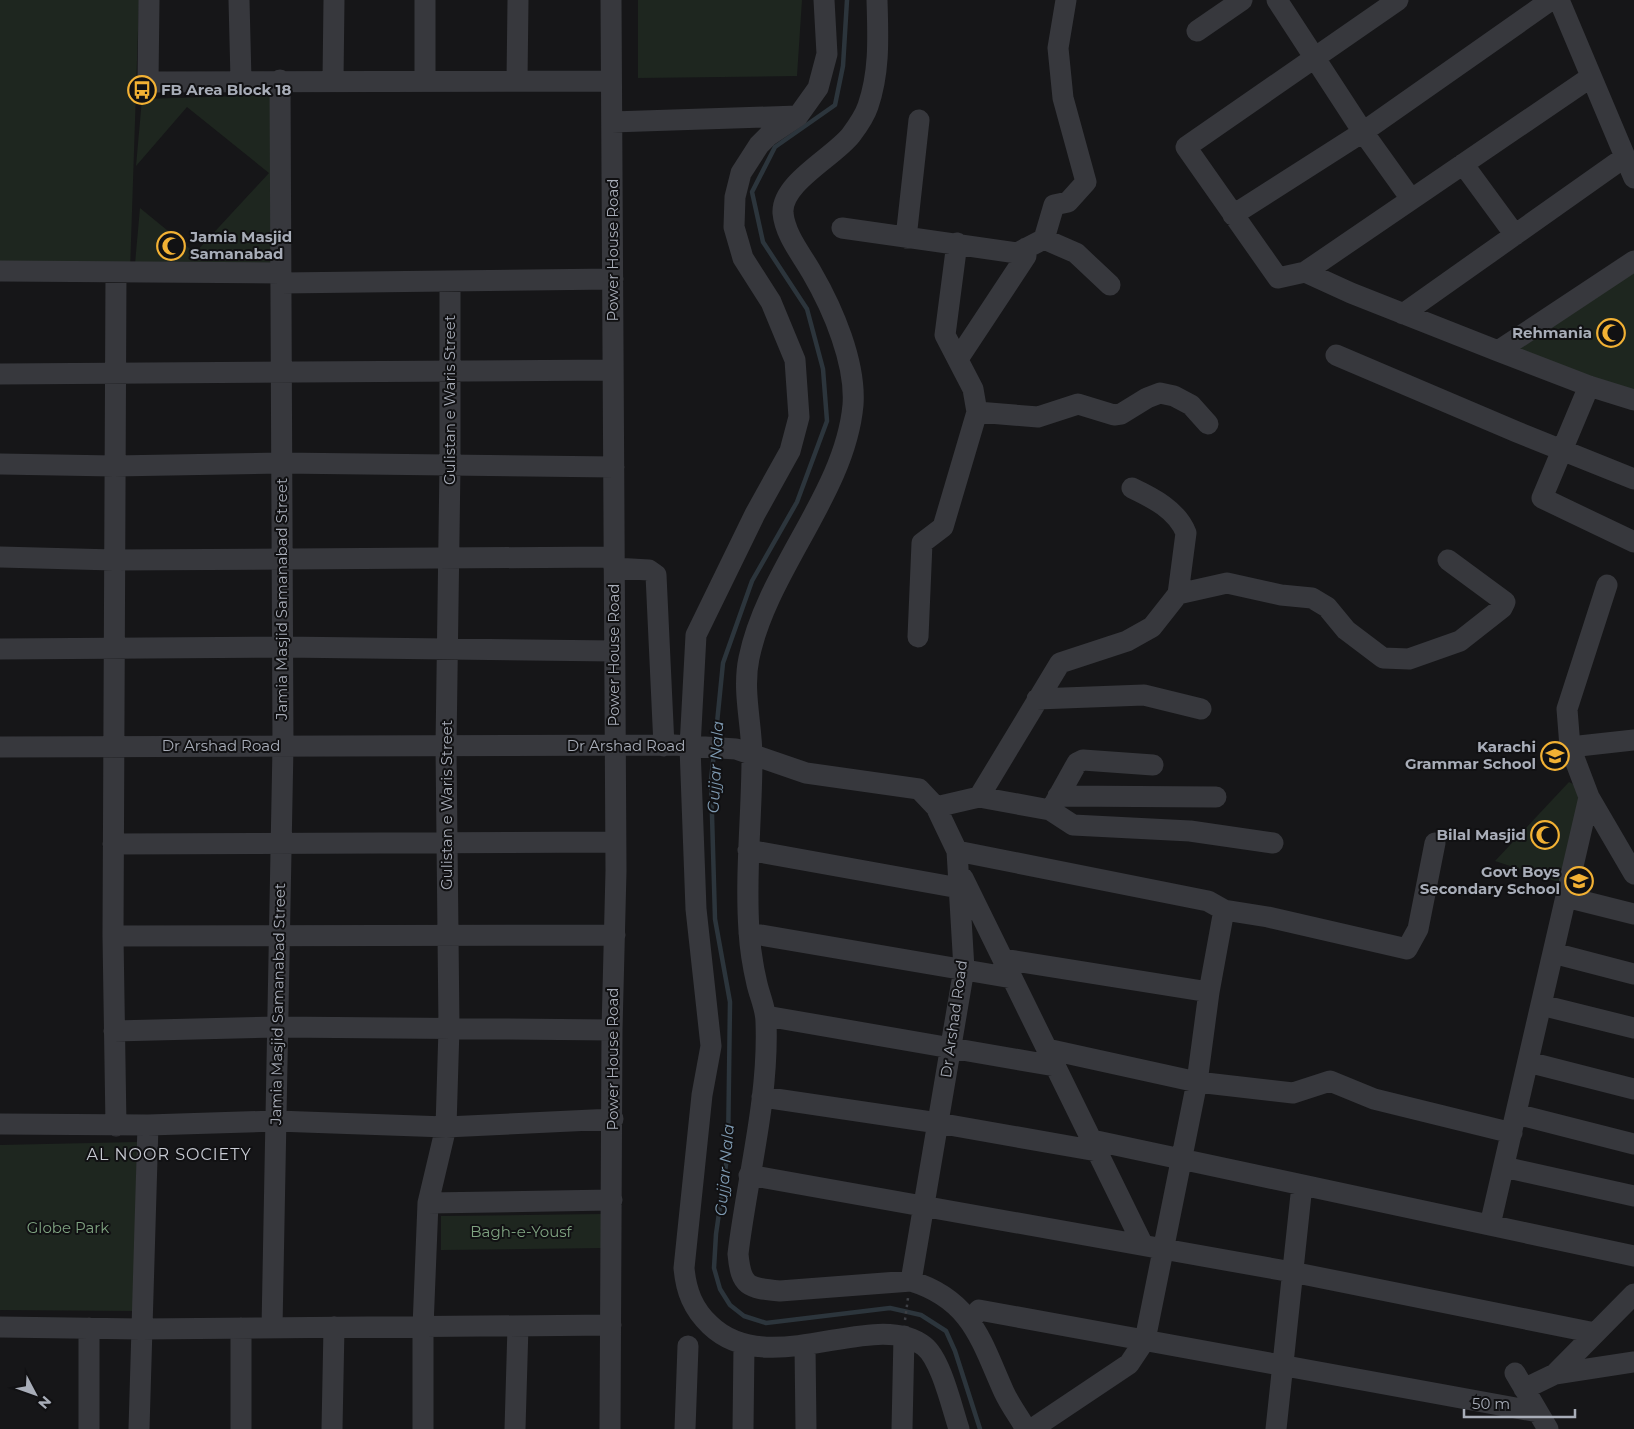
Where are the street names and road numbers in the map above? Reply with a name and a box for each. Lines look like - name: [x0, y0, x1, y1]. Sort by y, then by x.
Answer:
- street label: Power House Road: [603, 179, 622, 321]
- street label: Gulistan e Waris Street: [440, 315, 459, 485]
- street label: Jamia Masjid Samanabad Street: [272, 478, 291, 721]
- street label: Power House Road: [604, 584, 623, 726]
- street label: Gulistan e Waris Street: [437, 720, 456, 890]
- street label: Dr Arshad Road: [162, 736, 280, 755]
- street label: Dr Arshad Road: [567, 736, 685, 755]
- street label: Jamia Masjid Samanabad Street: [266, 883, 289, 1126]
- street label: Dr Arshad Road: [936, 959, 971, 1079]
- street label: Power House Road: [603, 988, 622, 1130]

